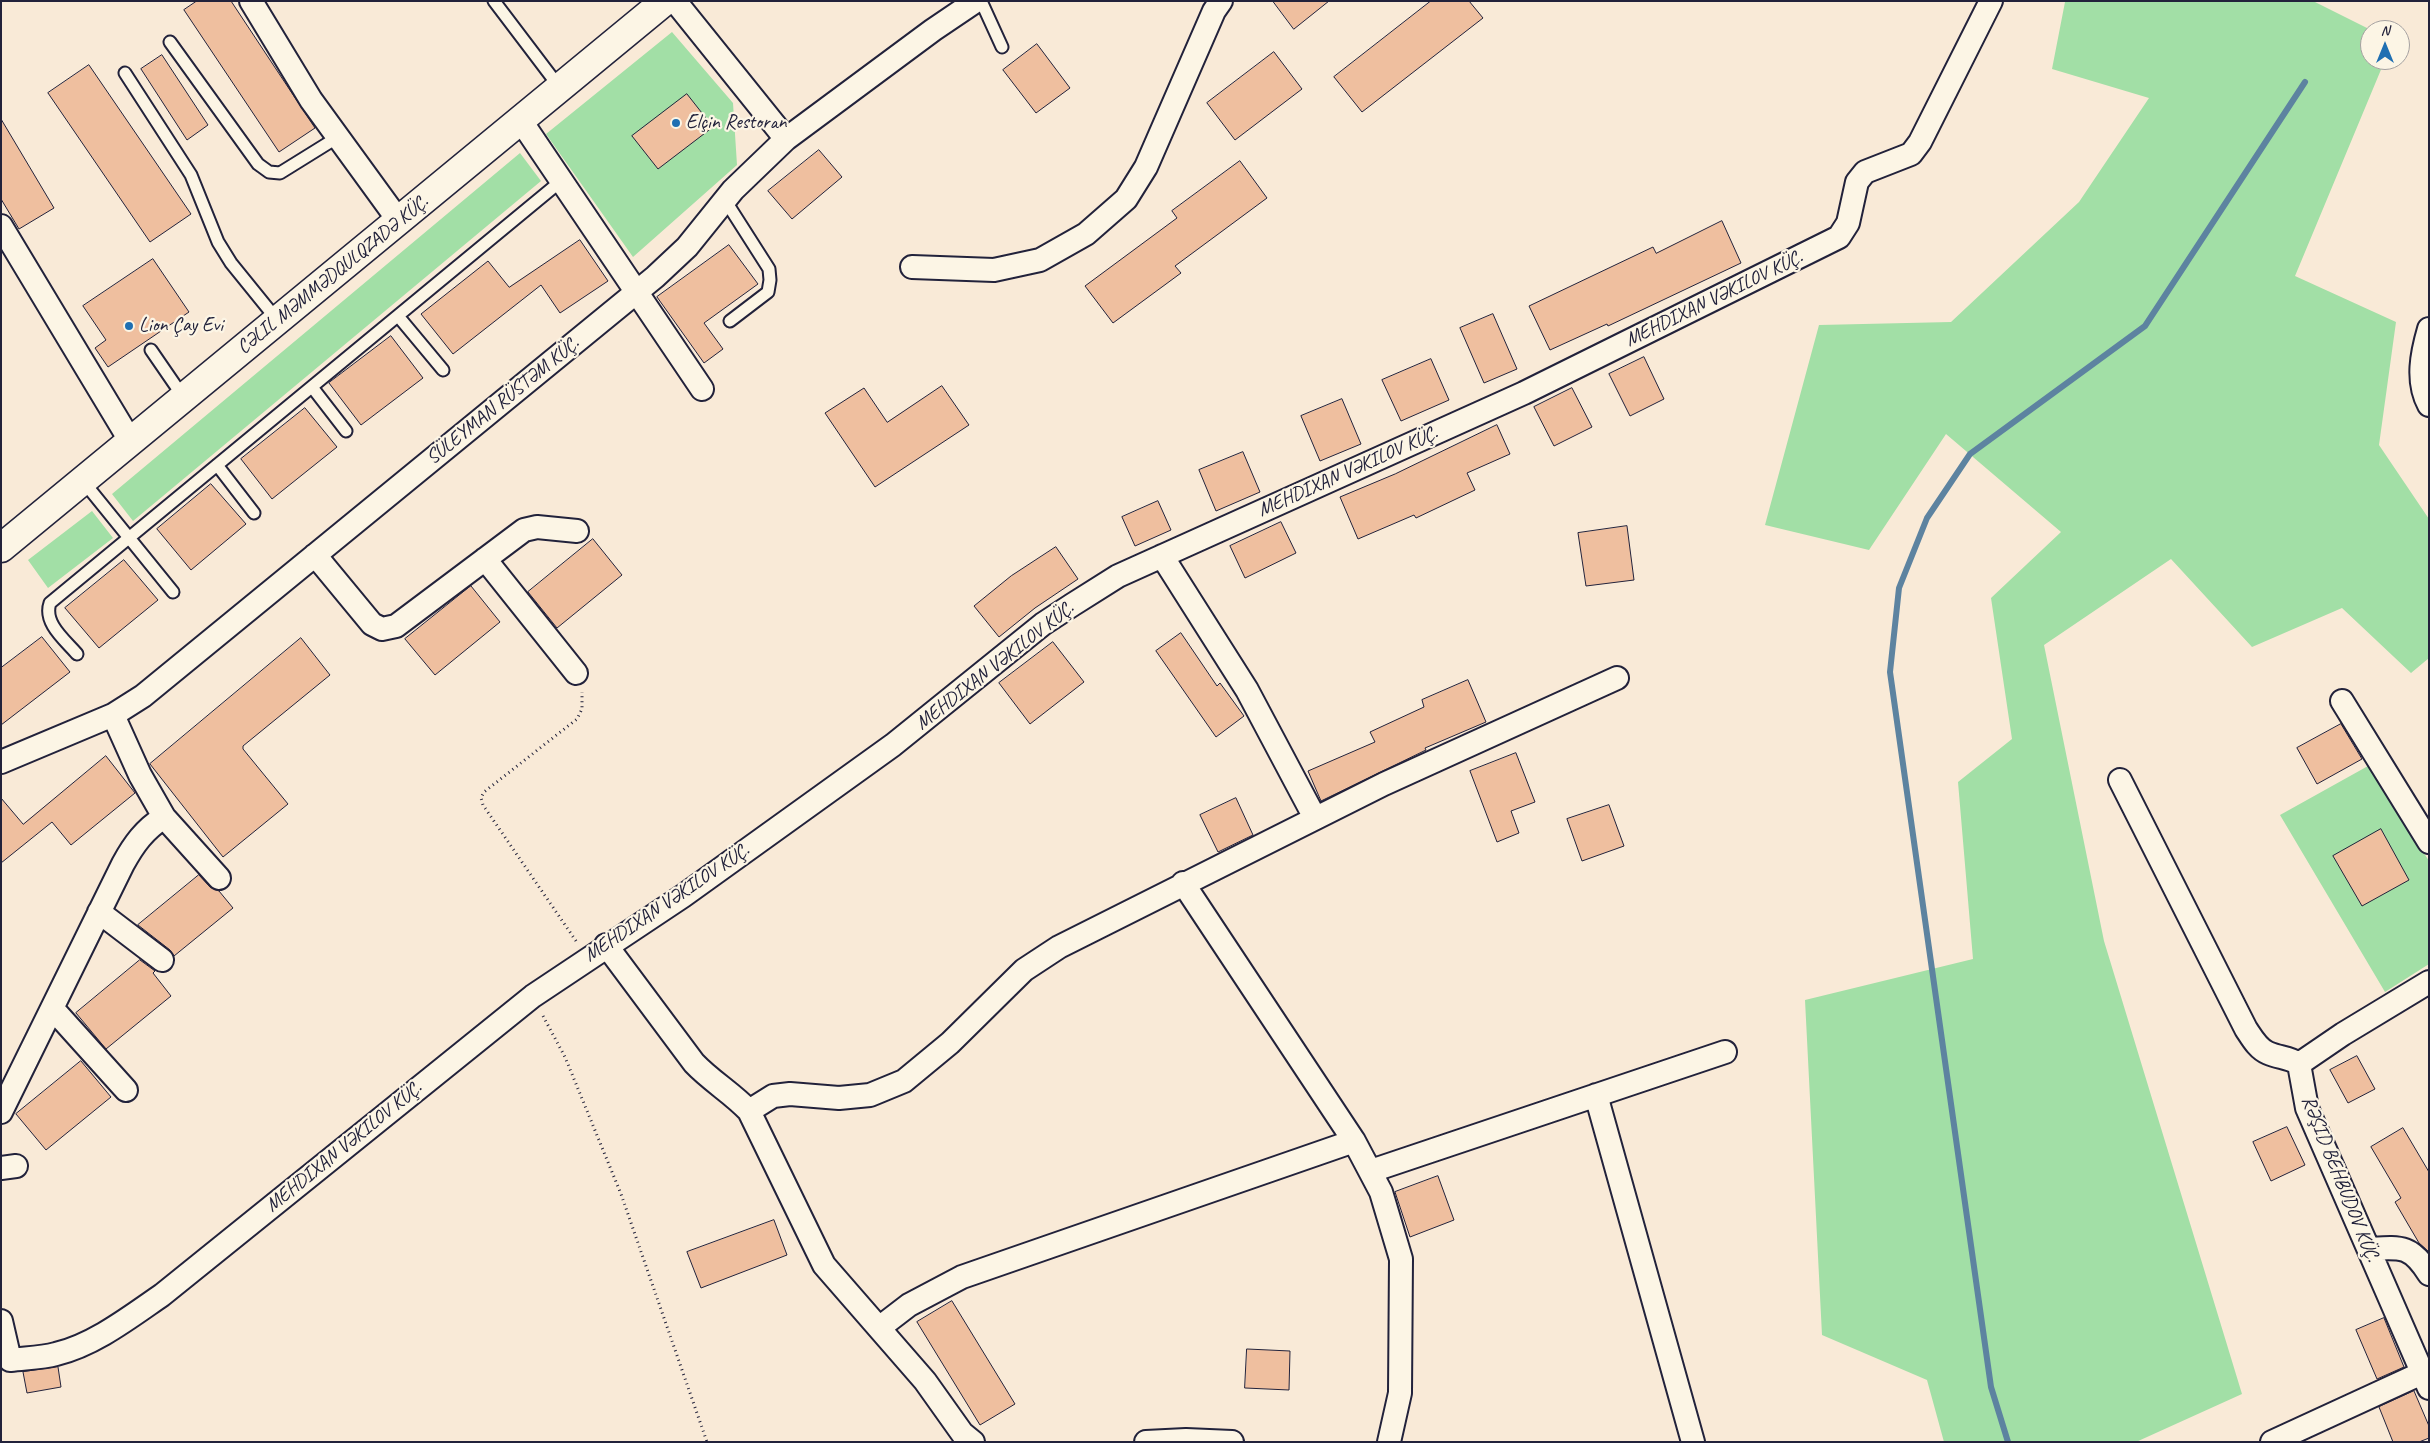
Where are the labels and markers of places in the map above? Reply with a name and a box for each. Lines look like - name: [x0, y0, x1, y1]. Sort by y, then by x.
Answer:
- place label: Elçin Restoran: [686, 111, 787, 135]
- marker: Elçin Restoran: [670, 117, 682, 129]
- place label: Lion Çay Evi: [139, 314, 223, 338]
- marker: Lion Çay Evi: [123, 320, 135, 332]

